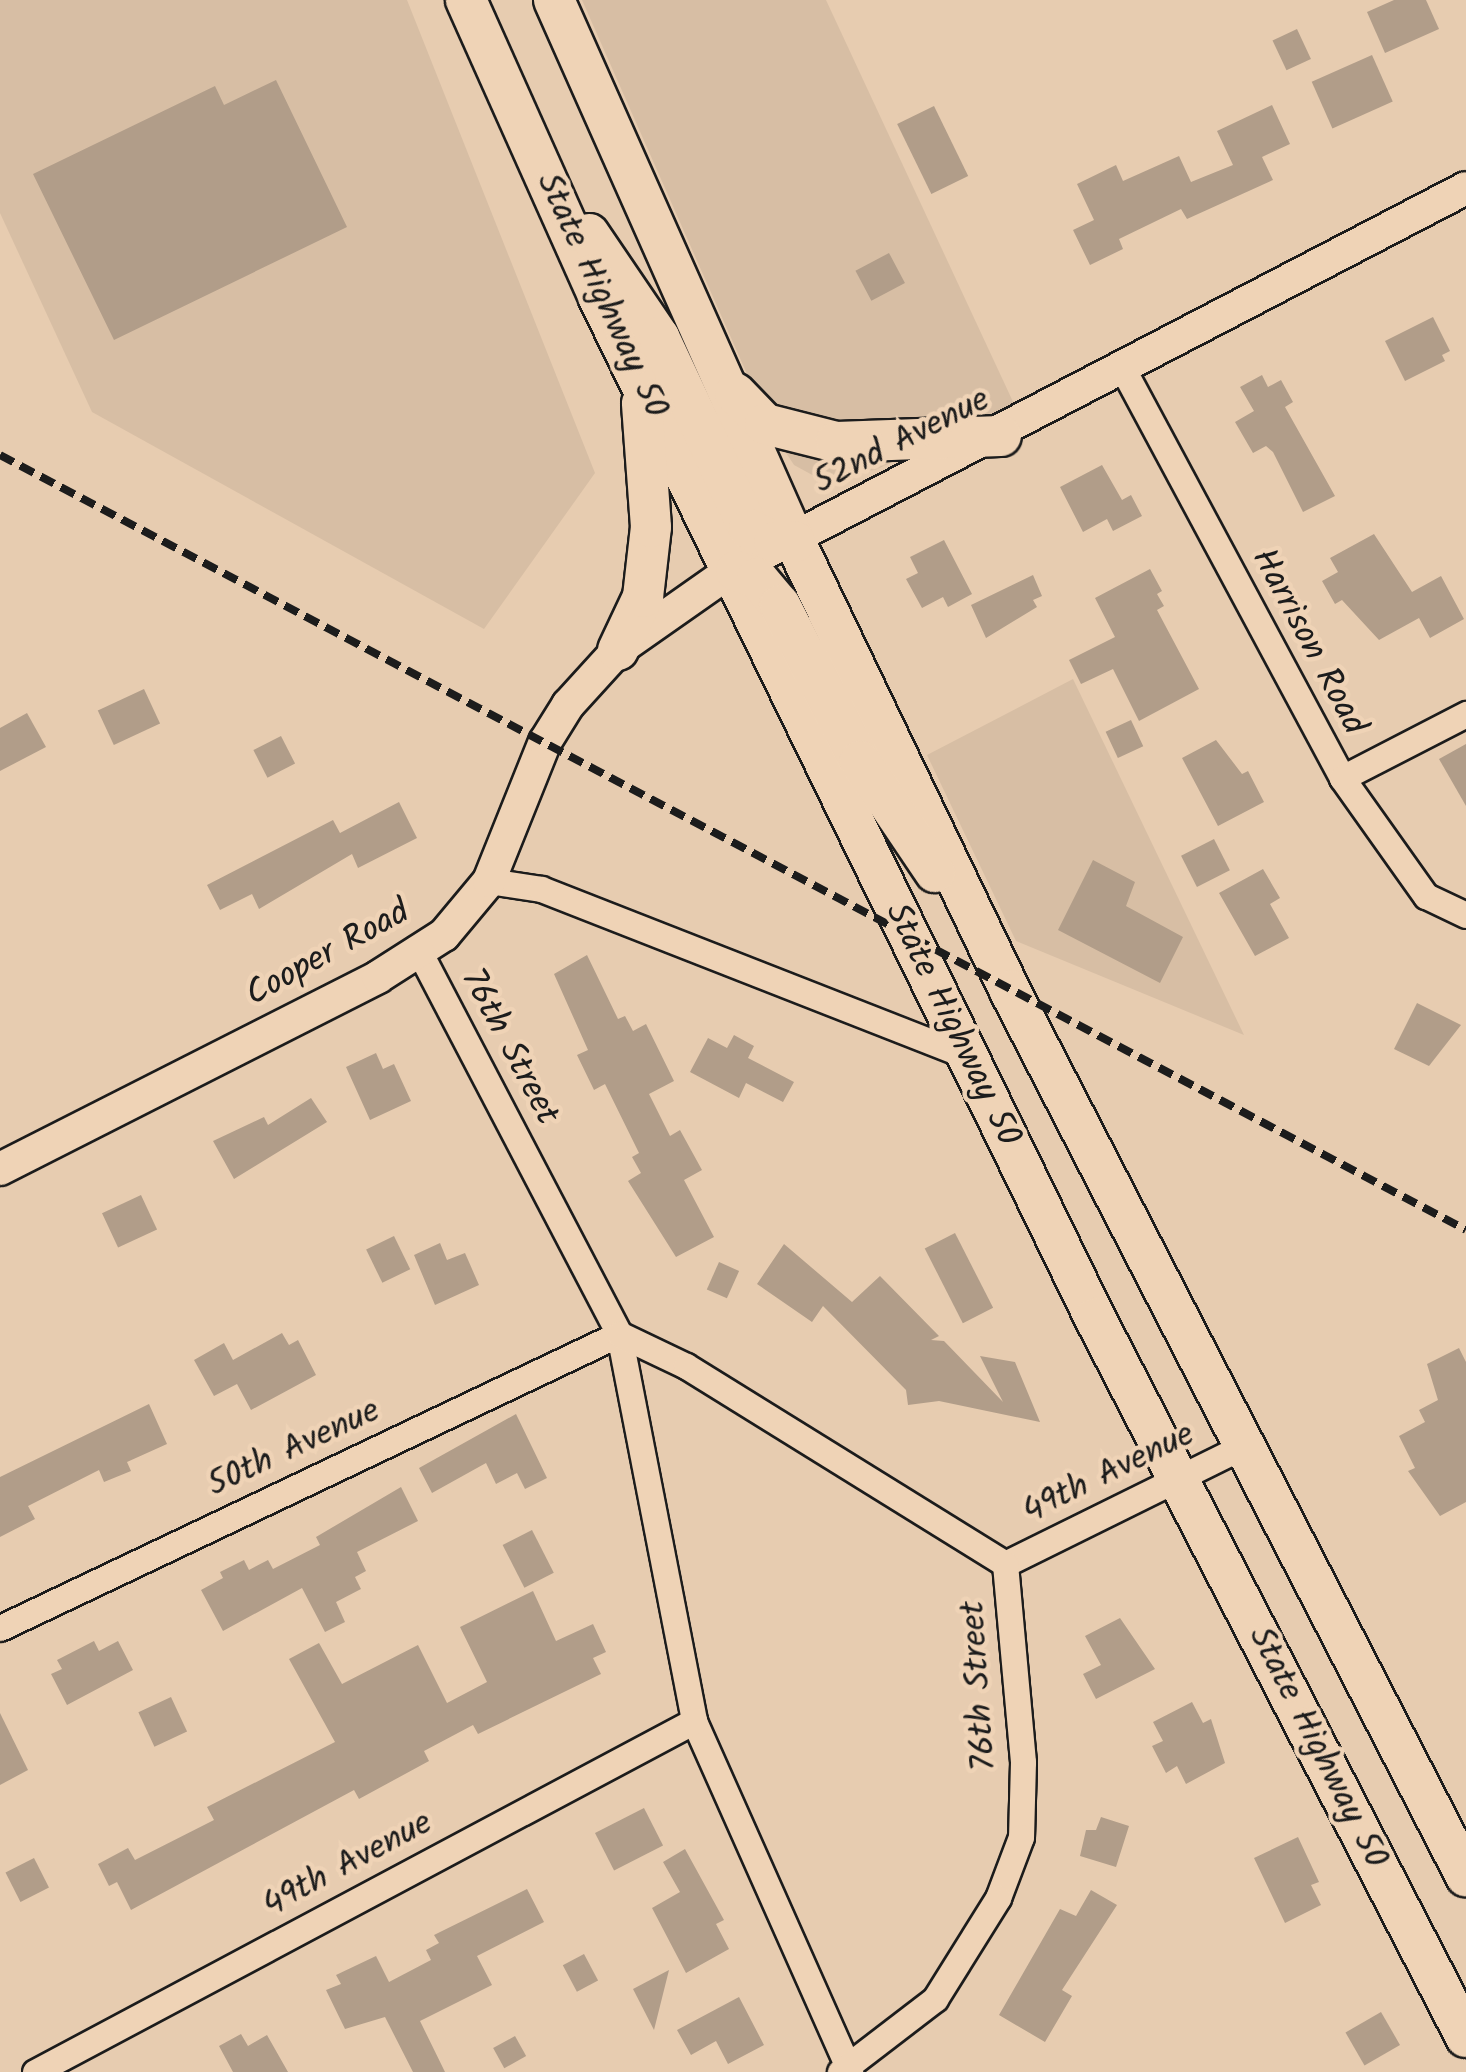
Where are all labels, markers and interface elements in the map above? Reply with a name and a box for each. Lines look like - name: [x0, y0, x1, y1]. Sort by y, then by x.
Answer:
- street label: State Highway 50: [526, 167, 676, 425]
- street label: 52nd Avenue: [807, 380, 997, 504]
- street label: Harrison Road: [1241, 542, 1375, 742]
- street label: Cooper Road: [239, 892, 417, 1016]
- street label: State Highway 50: [875, 896, 1029, 1154]
- street label: 76th Street: [450, 962, 568, 1132]
- street label: 50th Avenue: [201, 1391, 387, 1507]
- street label: 49th Avenue: [1016, 1414, 1202, 1534]
- street label: 76th Street: [953, 1599, 1007, 1773]
- street label: State Highway 50: [1238, 1620, 1396, 1876]
- street label: 49th Avenue: [256, 1803, 440, 1927]

